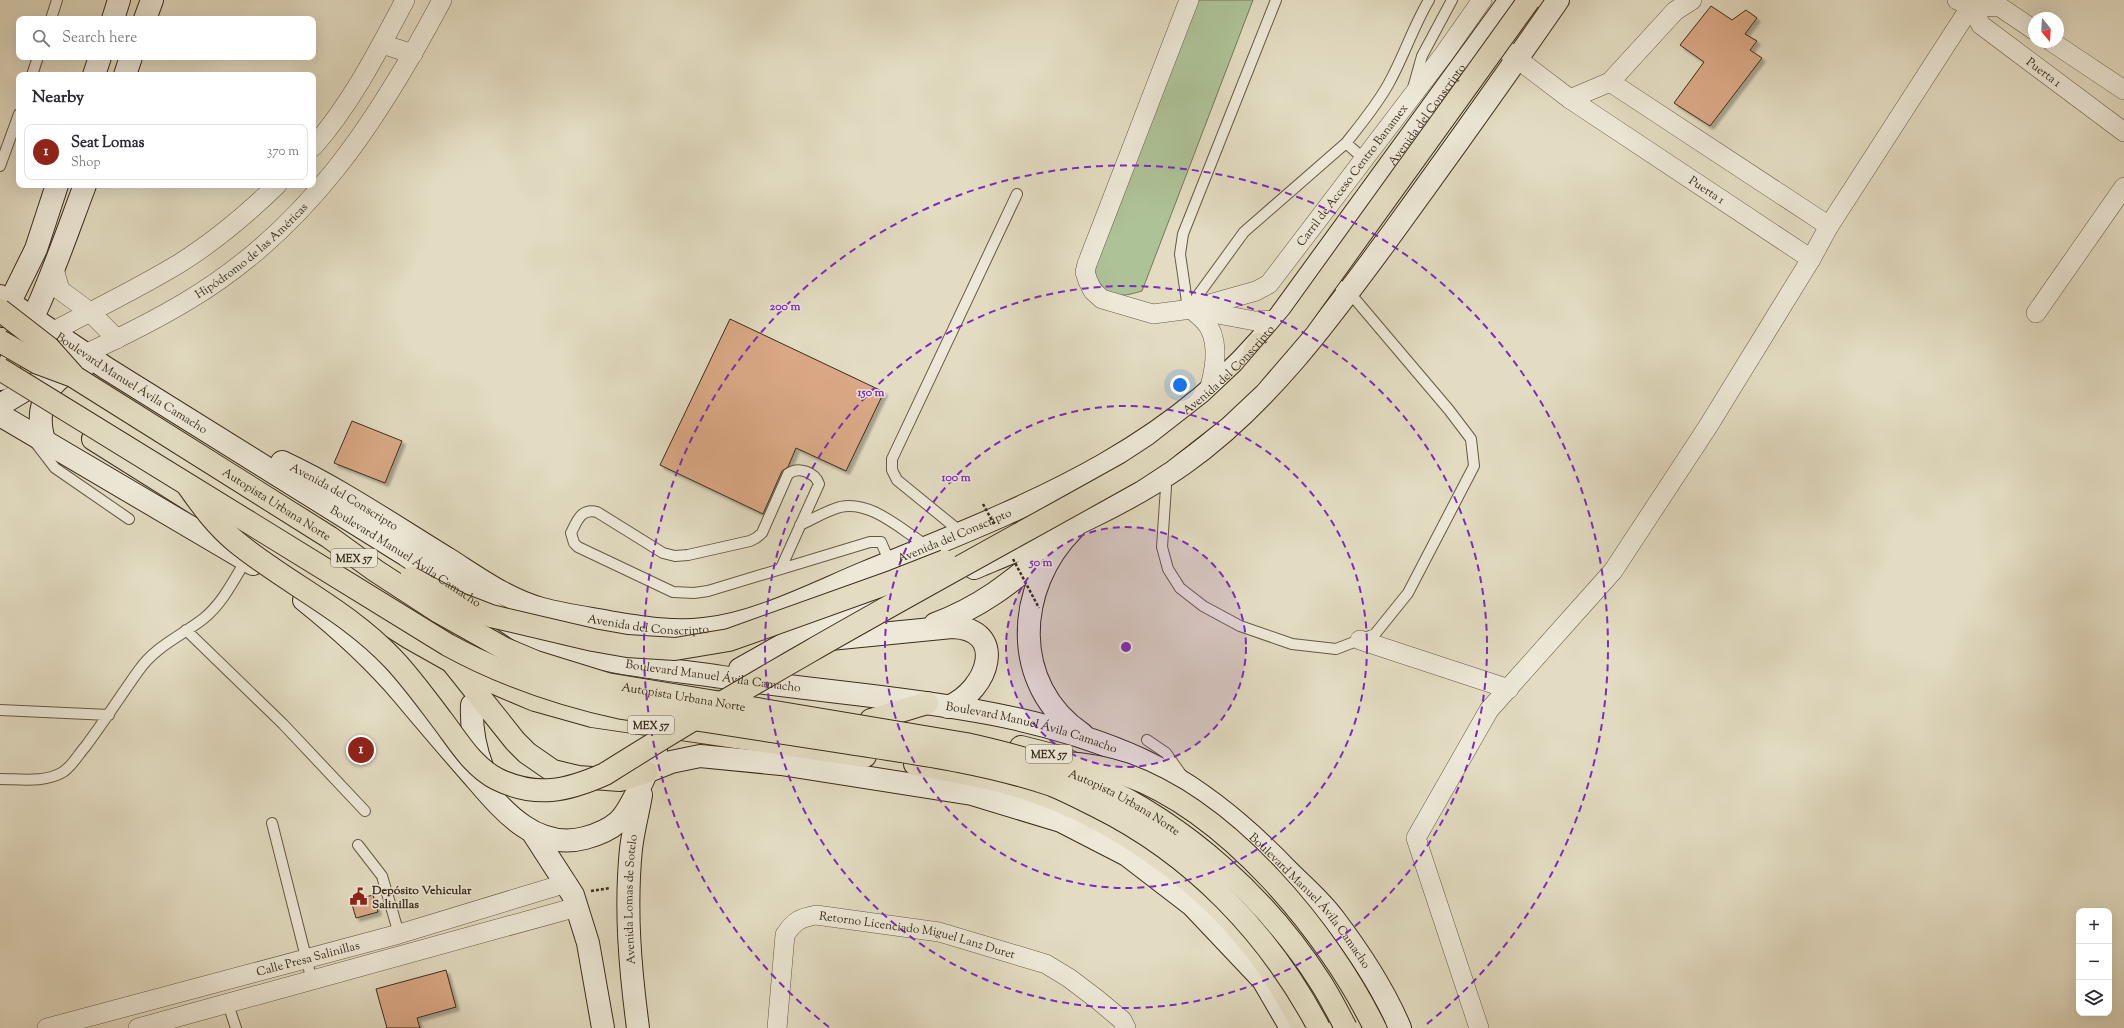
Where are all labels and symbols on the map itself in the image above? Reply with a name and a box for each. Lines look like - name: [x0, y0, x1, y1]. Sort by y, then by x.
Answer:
- north arrow: [2028, 12, 2064, 48]
- street label: Puerta 1: [2022, 54, 2065, 92]
- street label: Avenida del Conscripto: [1384, 60, 1471, 170]
- street label: Carril de Acceso Centro Banamex: [1293, 100, 1413, 251]
- street label: Puerta 1: [1685, 172, 1728, 209]
- street label: Hipódromo de las Américas: [192, 199, 313, 304]
- text: 200 m: [770, 298, 800, 316]
- street label: Avenida del Conscripto: [1179, 321, 1280, 420]
- street label: Boulevard Manuel Ávila Camacho: [52, 329, 211, 439]
- your location: [1170, 375, 1190, 395]
- text: 150 m: [856, 384, 885, 402]
- street label: Avenida del Conscripto: [286, 459, 402, 536]
- street label: Autopista Urbana Norte: [218, 464, 335, 546]
- text: 100 m: [940, 469, 971, 487]
- street label: Boulevard Manuel Ávila Camacho: [326, 502, 485, 613]
- street label: Avenida del Conscripto: [895, 504, 1015, 568]
- road number: MEX 57: [331, 549, 377, 567]
- text: 50 m: [1029, 554, 1053, 572]
- street label: Avenida del Conscripto: [586, 610, 710, 640]
- centre of rings: [1119, 640, 1133, 654]
- street label: Boulevard Manuel Ávila Camacho: [624, 656, 802, 698]
- street label: Autopista Urbana Norte: [620, 679, 747, 717]
- street label: Boulevard Manuel Ávila Camacho: [944, 698, 1120, 759]
- road number: MEX 57: [628, 716, 674, 734]
- pin: 1: [348, 735, 374, 765]
- road number: MEX 57: [1026, 745, 1072, 763]
- street label: Autopista Urbana Norte: [1065, 765, 1184, 841]
- street label: Boulevard Manuel Ávila Camacho: [1244, 829, 1375, 973]
- street label: Avenida Lomas de Sotelo: [620, 833, 643, 965]
- place label: Depósito Vehicular Salinillas: [371, 882, 472, 914]
- public building icon: Depósito Vehicular Salinillas: [349, 887, 369, 907]
- street label: Retorno Licenciado Miguel Lanz Duret: [818, 908, 1017, 964]
- street label: Calle Presa Salinillas: [254, 937, 362, 982]

